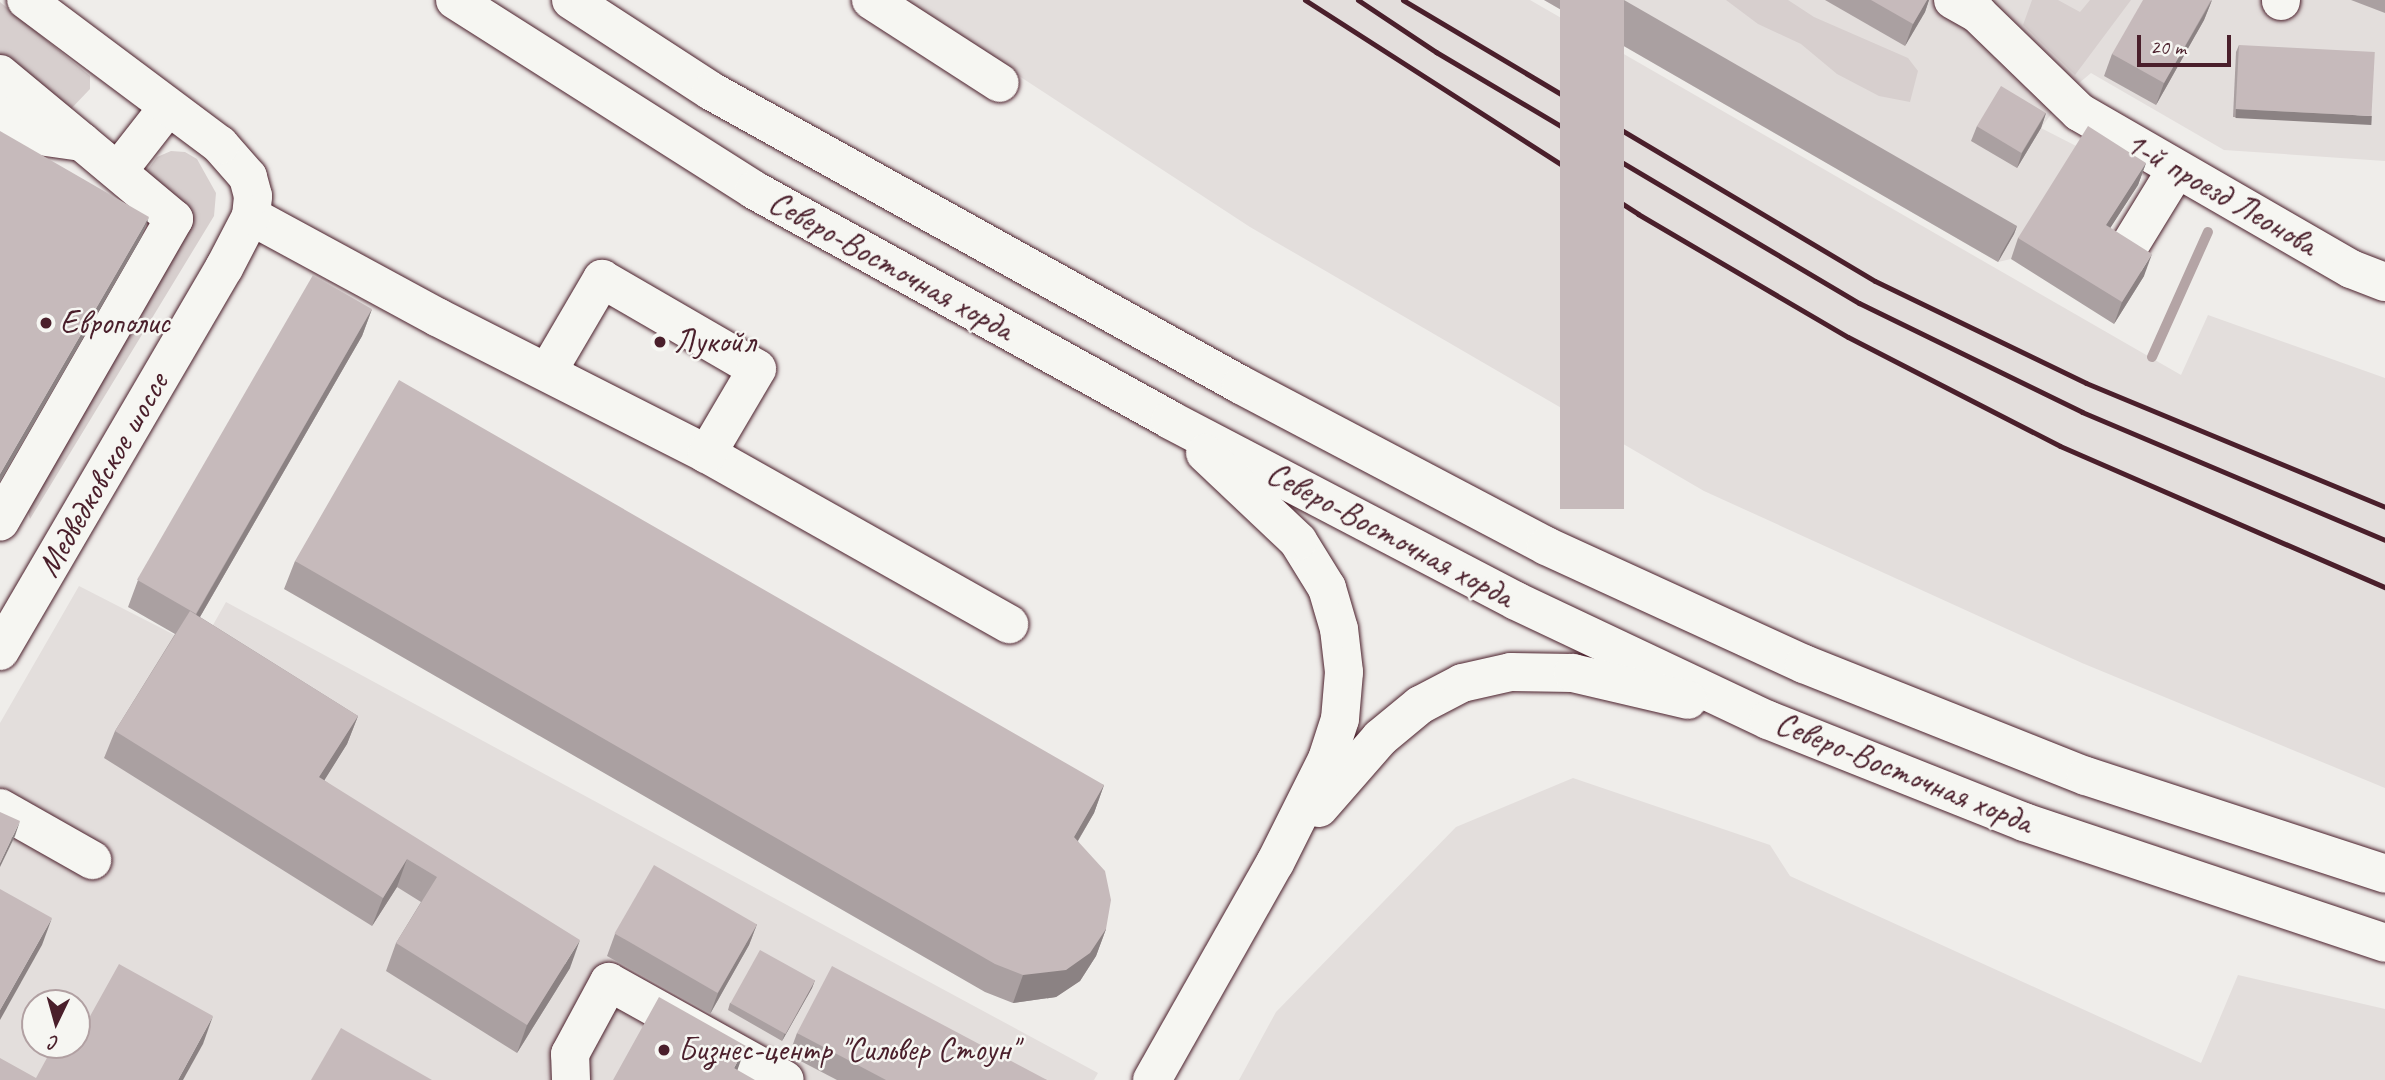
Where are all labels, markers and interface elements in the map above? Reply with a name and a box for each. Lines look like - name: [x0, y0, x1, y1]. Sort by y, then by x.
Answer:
- scale bar: [2140, 21, 2234, 65]
- text: 20 m: [2150, 34, 2186, 60]
- street label: 1-й проезд Леонова: [2118, 123, 2324, 265]
- street label: Северо-Восточная хорда: [762, 183, 1020, 349]
- place label: Европолис: [60, 303, 169, 343]
- marker: Европолис: [38, 315, 54, 331]
- place label: Лукойл: [674, 322, 755, 362]
- marker: Лукойл: [652, 334, 668, 350]
- street label: Медведковское шоссе: [28, 365, 178, 585]
- street label: Северо-Восточная хорда: [1261, 454, 1519, 616]
- street label: Северо-Восточная хорда: [1770, 704, 2038, 842]
- north arrow: [21, 989, 91, 1059]
- place label: Бизнес-центр "Сильвер Стоун": [678, 1030, 1015, 1070]
- text: С: [49, 1031, 60, 1055]
- marker: Бизнес-центр "Сильвер Стоун": [656, 1042, 672, 1058]

